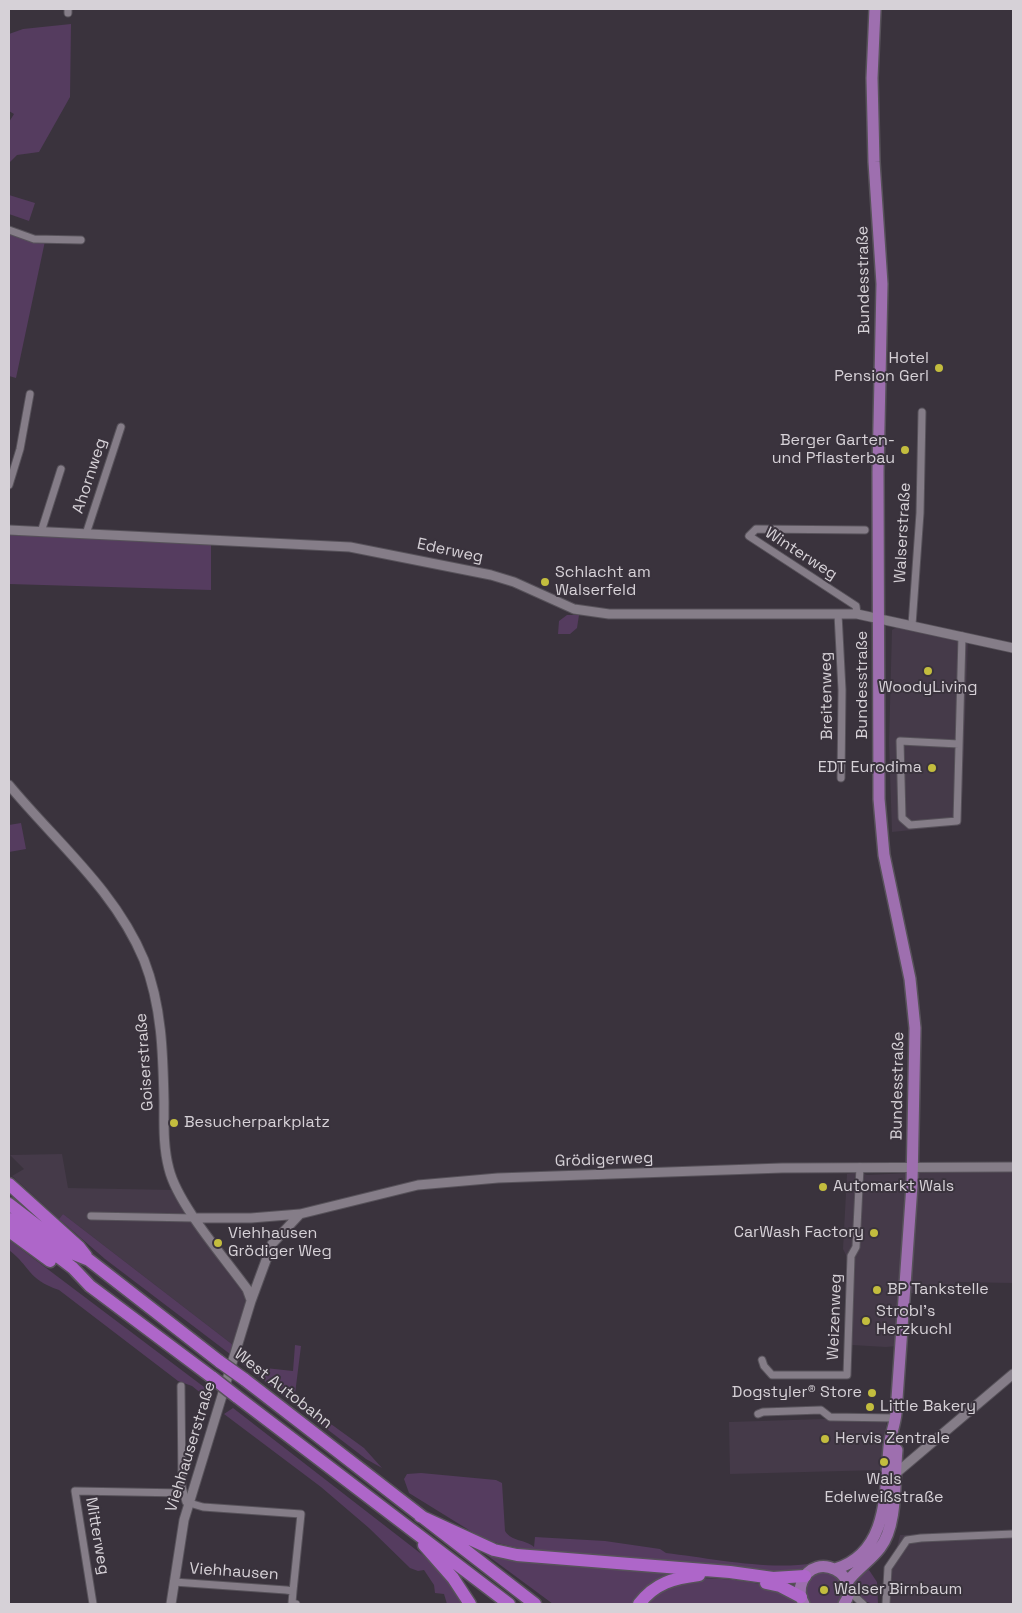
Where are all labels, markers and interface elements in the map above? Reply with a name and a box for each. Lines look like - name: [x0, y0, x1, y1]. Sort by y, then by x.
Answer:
- street label: Bundesstraße: [853, 226, 875, 334]
- place label: Hotel Pension Gerl: [834, 349, 929, 387]
- marker: Hotel Pension Gerl: [933, 362, 945, 374]
- place label: Berger Garten- und Pflasterbau: [772, 431, 895, 469]
- street label: Ahornweg: [69, 436, 111, 516]
- marker: Berger Garten- und Pflasterbau: [899, 444, 911, 456]
- street label: Walserstraße: [891, 482, 915, 584]
- street label: Winterweg: [761, 523, 841, 585]
- street label: Ederweg: [415, 535, 485, 567]
- place label: Schlacht am Walserfeld: [555, 563, 651, 601]
- marker: Schlacht am Walserfeld: [539, 576, 551, 588]
- street label: Bundesstraße: [853, 631, 873, 739]
- street label: Breitenweg: [817, 652, 837, 740]
- marker: WoodyLiving: [922, 665, 934, 677]
- place label: WoodyLiving: [879, 678, 977, 698]
- place label: EDT Eurodima: [818, 758, 922, 778]
- marker: EDT Eurodima: [926, 762, 938, 774]
- street label: Goiserstraße: [132, 1012, 158, 1112]
- street label: Bundesstraße: [887, 1032, 909, 1140]
- place label: Besucherparkplatz: [184, 1113, 330, 1133]
- marker: Besucherparkplatz: [168, 1117, 180, 1129]
- street label: Grödigerweg: [554, 1149, 654, 1171]
- place label: Automarkt Wals: [833, 1177, 954, 1197]
- marker: Automarkt Wals: [817, 1181, 829, 1193]
- place label: CarWash Factory: [734, 1223, 864, 1243]
- place label: Viehhausen Grödiger Weg: [228, 1224, 332, 1262]
- marker: CarWash Factory: [868, 1227, 880, 1239]
- marker: Viehhausen Grödiger Weg: [212, 1237, 224, 1249]
- street label: Weizenweg: [824, 1273, 846, 1361]
- place label: BP Tankstelle: [887, 1280, 989, 1300]
- marker: BP Tankstelle: [871, 1284, 883, 1296]
- place label: Strobl's Herzkuchl: [876, 1302, 952, 1340]
- marker: Strobl's Herzkuchl: [860, 1315, 872, 1327]
- street label: West Autobahn: [230, 1345, 336, 1433]
- street label: Viehhauserstraße: [162, 1379, 220, 1515]
- place label: Dogstyler® Store: [732, 1383, 862, 1403]
- marker: Dogstyler® Store: [866, 1387, 878, 1399]
- place label: Little Bakery: [880, 1397, 976, 1417]
- marker: Little Bakery: [864, 1401, 876, 1413]
- place label: Hervis Zentrale: [835, 1429, 950, 1449]
- marker: Hervis Zentrale: [819, 1433, 831, 1445]
- marker: Wals Edelweißstraße: [878, 1456, 890, 1468]
- place label: Wals Edelweißstraße: [825, 1470, 943, 1508]
- street label: Mitterweg: [81, 1496, 113, 1576]
- street label: Viehhausen: [189, 1559, 279, 1585]
- place label: Walser Birnbaum: [834, 1580, 962, 1600]
- marker: Walser Birnbaum: [818, 1584, 830, 1596]

